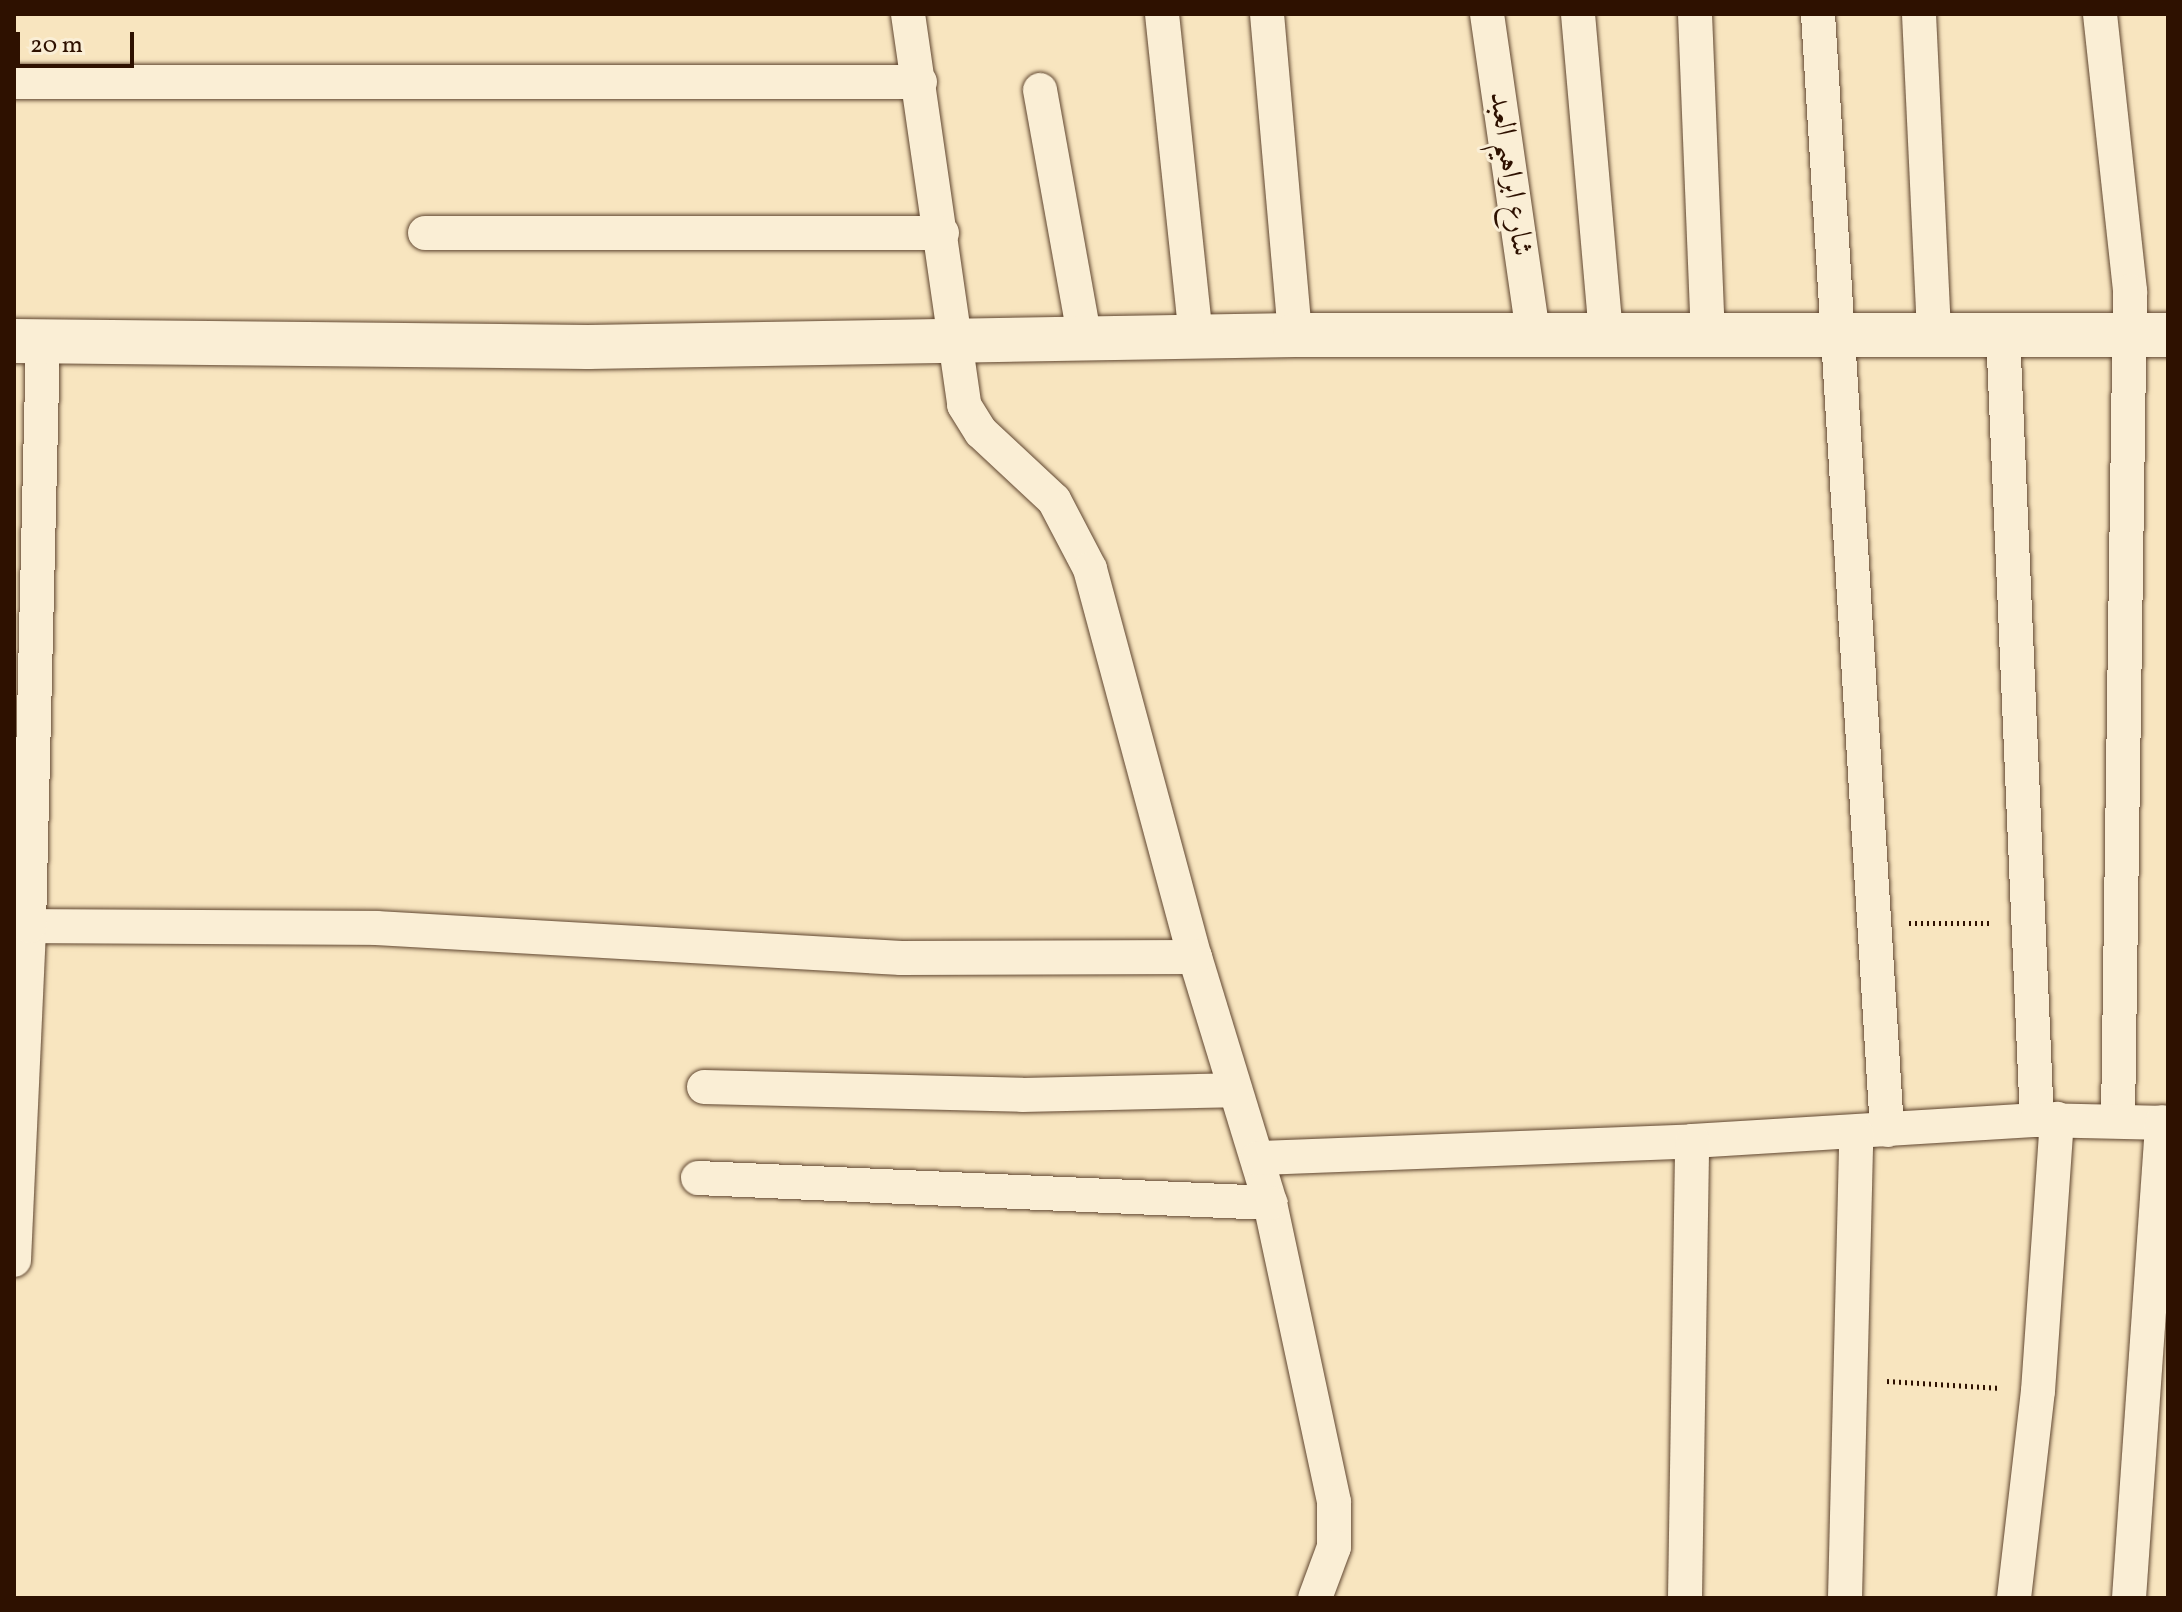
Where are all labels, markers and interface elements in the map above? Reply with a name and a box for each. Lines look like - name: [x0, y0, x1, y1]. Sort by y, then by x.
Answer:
- scale bar: [20, 16, 138, 66]
- text: 20 m: [30, 29, 83, 63]
- street label: شارع ابراهيم العبد: [1481, 89, 1539, 259]

